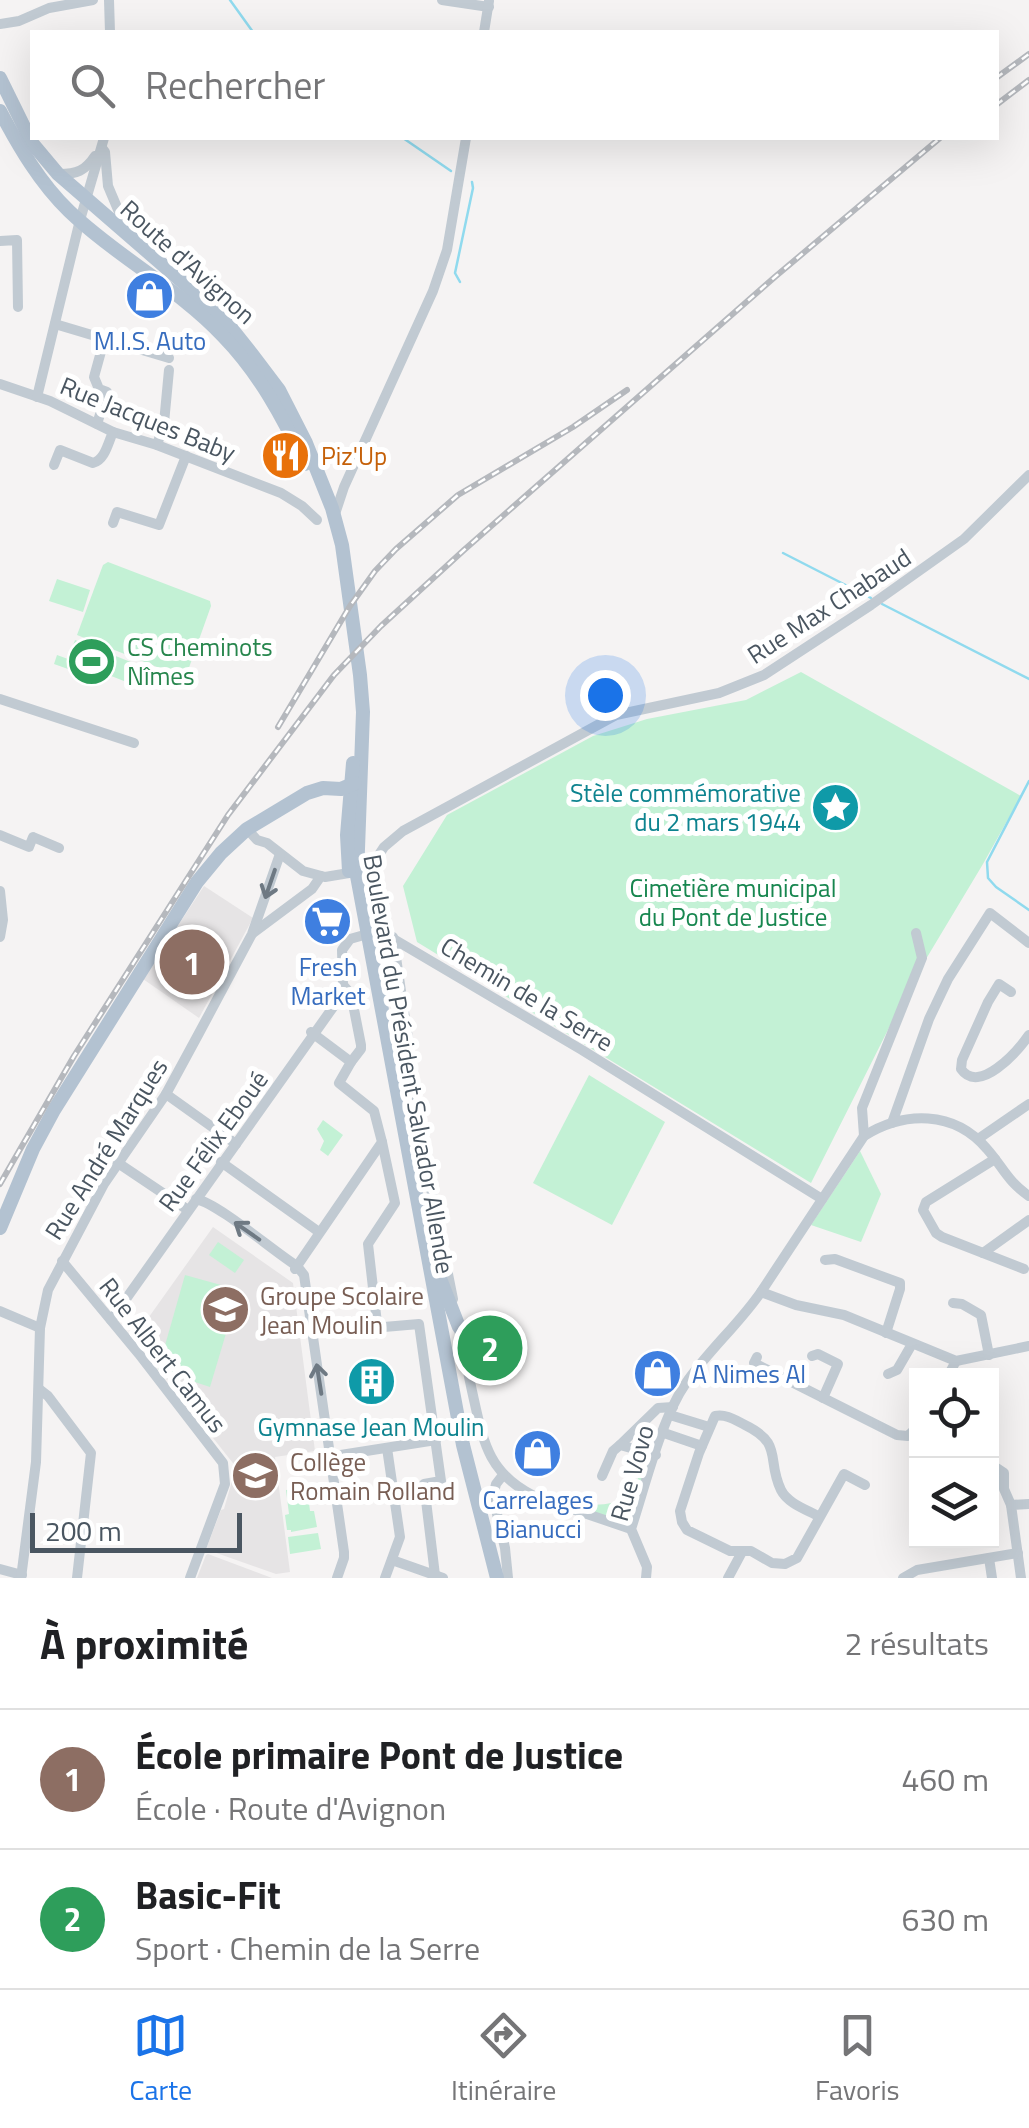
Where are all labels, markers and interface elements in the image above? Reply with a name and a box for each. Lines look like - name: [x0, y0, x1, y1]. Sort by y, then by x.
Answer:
- search box: [30, 30, 999, 140]
- text: Rechercher: [145, 56, 326, 114]
- icon: search: [65, 58, 120, 113]
- street label: Route d'Avignon: [112, 191, 264, 333]
- shop icon: M.I.S. Auto: [124, 269, 176, 321]
- place label: M.I.S. Auto: [94, 322, 206, 360]
- street label: Rue Jacques Baby: [54, 366, 242, 472]
- restaurant icon: Piz'Up: [260, 430, 312, 482]
- place label: Piz'Up: [321, 437, 387, 475]
- street label: Rue Max Chabaud: [739, 539, 919, 673]
- place label: CS Cheminots Nîmes: [127, 628, 273, 695]
- sports icon: CS Cheminots Nîmes: [66, 635, 118, 687]
- your location: [580, 670, 631, 721]
- place label: Stèle commémorative du 2 mars 1944: [570, 774, 801, 841]
- place icon: Stèle commémorative du 2 mars 1944: [810, 781, 862, 833]
- street label: Boulevard du Président Salvador Allende: [353, 851, 465, 1277]
- one-way arrow: [260, 867, 278, 898]
- park label: Cimetière municipal du Pont de Justice: [630, 869, 836, 936]
- supermarket icon: Fresh Market: [302, 895, 354, 947]
- pin: 1: [160, 924, 224, 1000]
- street label: Chemin de la Serre: [433, 927, 621, 1061]
- place label: Fresh Market: [290, 948, 366, 1015]
- street label: Rue André Marques: [35, 1051, 177, 1247]
- street label: Rue Félix Eboué: [149, 1063, 277, 1219]
- one-way arrow: [233, 1221, 261, 1242]
- street label: Rue Albert Camus: [90, 1269, 236, 1441]
- place label: Groupe Scolaire Jean Moulin: [260, 1277, 424, 1344]
- school or university icon: Groupe Scolaire Jean Moulin: [199, 1284, 251, 1336]
- pin: 2: [458, 1310, 522, 1386]
- shop icon: A Nimes Al: [631, 1348, 683, 1400]
- building icon: Gymnase Jean Moulin: [345, 1355, 397, 1407]
- place label: A Nimes Al: [692, 1355, 806, 1393]
- one-way arrow: [310, 1363, 328, 1395]
- map controls: [909, 1368, 999, 1548]
- button: locate: [909, 1368, 999, 1458]
- place label: Gymnase Jean Moulin: [257, 1408, 485, 1446]
- street label: Rue Vovo: [600, 1420, 664, 1526]
- shop icon: Carrelages Bianucci: [512, 1428, 564, 1480]
- place label: Collège Romain Rolland: [290, 1443, 455, 1510]
- school or university icon: Collège Romain Rolland: [229, 1450, 281, 1502]
- button: layers: [909, 1458, 999, 1548]
- place label: Carrelages Bianucci: [482, 1481, 594, 1548]
- scale bar: [30, 1508, 242, 1552]
- text: 200 m: [45, 1509, 122, 1552]
- text: À proximité: [40, 1611, 248, 1675]
- text: 2 résultats: [844, 1619, 989, 1667]
- text: École primaire Pont de Justice: [135, 1726, 623, 1784]
- text: 1: [64, 1755, 81, 1803]
- text: 460 m: [901, 1755, 989, 1803]
- text: École · Route d'Avignon: [135, 1784, 446, 1832]
- text: Basic-Fit: [135, 1866, 281, 1924]
- text: 2: [64, 1895, 81, 1943]
- text: 630 m: [901, 1895, 989, 1943]
- text: Sport · Chemin de la Serre: [135, 1924, 480, 1972]
- tab: Carte: [129, 2008, 192, 2111]
- tab: Itinéraire: [451, 2008, 556, 2111]
- tab: Favoris: [815, 2008, 900, 2111]

